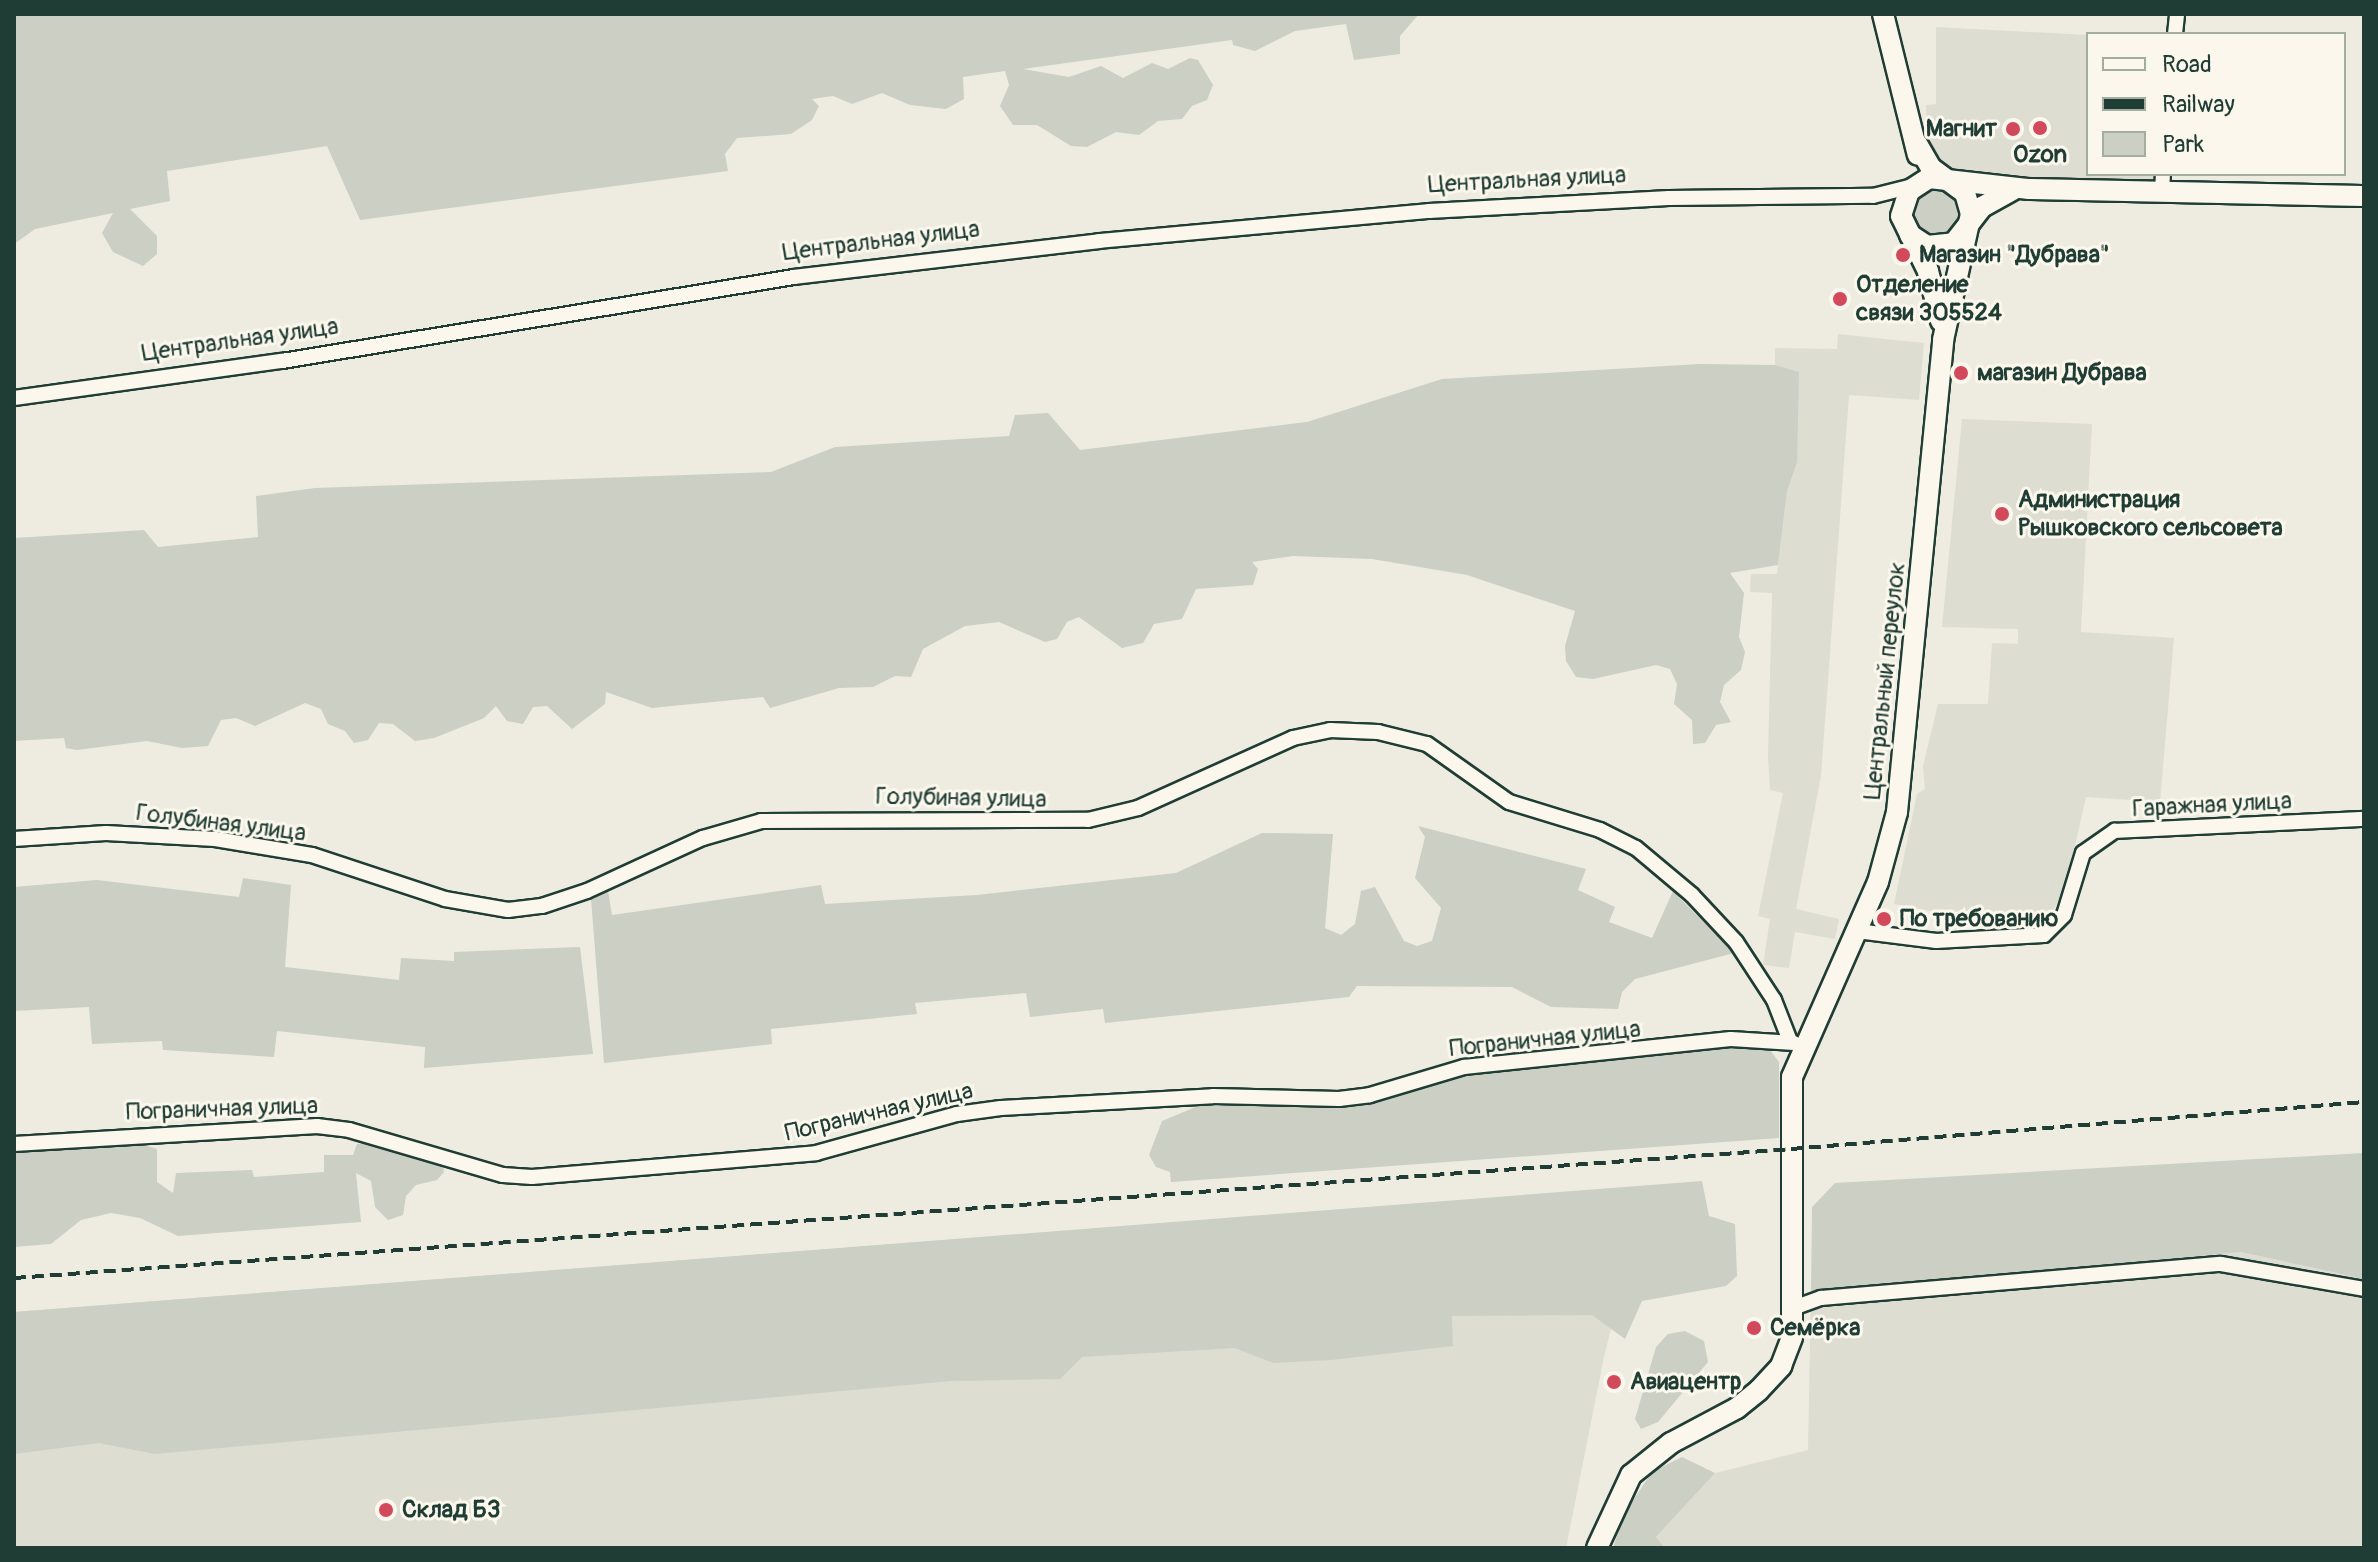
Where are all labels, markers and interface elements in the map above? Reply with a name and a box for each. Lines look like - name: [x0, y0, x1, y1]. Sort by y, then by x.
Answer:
- legend: [2086, 32, 2346, 176]
- text: Road: [2162, 50, 2212, 79]
- text: Railway: [2162, 90, 2235, 119]
- place label: Магнит: [1926, 115, 1997, 143]
- marker: Ozon: [2031, 119, 2049, 137]
- marker: Магнит: [2004, 120, 2022, 138]
- text: Park: [2162, 130, 2204, 159]
- place label: Ozon: [2013, 141, 2067, 169]
- street label: Центральная улица: [1427, 160, 1627, 200]
- street label: Центральная улица: [781, 215, 981, 267]
- place label: Магазин "Дубрава": [1919, 241, 2110, 269]
- marker: Магазин "Дубрава": [1894, 246, 1912, 264]
- place label: Отделение связи 305524: [1856, 271, 2002, 327]
- marker: Отделение связи 305524: [1831, 290, 1849, 308]
- street label: Центральная улица: [140, 312, 340, 368]
- place label: магазин Дубрава: [1977, 359, 2147, 387]
- marker: магазин Дубрава: [1952, 364, 1970, 382]
- place label: Администрация Рышковского сельсовета: [2018, 486, 2283, 542]
- marker: Администрация Рышковского сельсовета: [1993, 505, 2011, 523]
- street label: Центральный переулок: [1858, 561, 1912, 801]
- street label: Голубиная улица: [875, 782, 1047, 814]
- street label: Гаражная улица: [2131, 786, 2293, 824]
- street label: Голубиная улица: [134, 798, 308, 848]
- place label: По требованию: [1900, 905, 2059, 933]
- marker: По требованию: [1875, 910, 1893, 928]
- street label: Пограничная улица: [1448, 1015, 1642, 1063]
- street label: Пограничная улица: [782, 1076, 976, 1148]
- street label: Пограничная улица: [125, 1091, 319, 1127]
- place label: Семёрка: [1770, 1314, 1860, 1342]
- marker: Семёрка: [1745, 1319, 1763, 1337]
- place label: Авиацентр: [1630, 1368, 1741, 1396]
- marker: Авиацентр: [1605, 1373, 1623, 1391]
- place label: Склад Б3: [402, 1496, 500, 1524]
- marker: Склад Б3: [377, 1501, 395, 1519]

